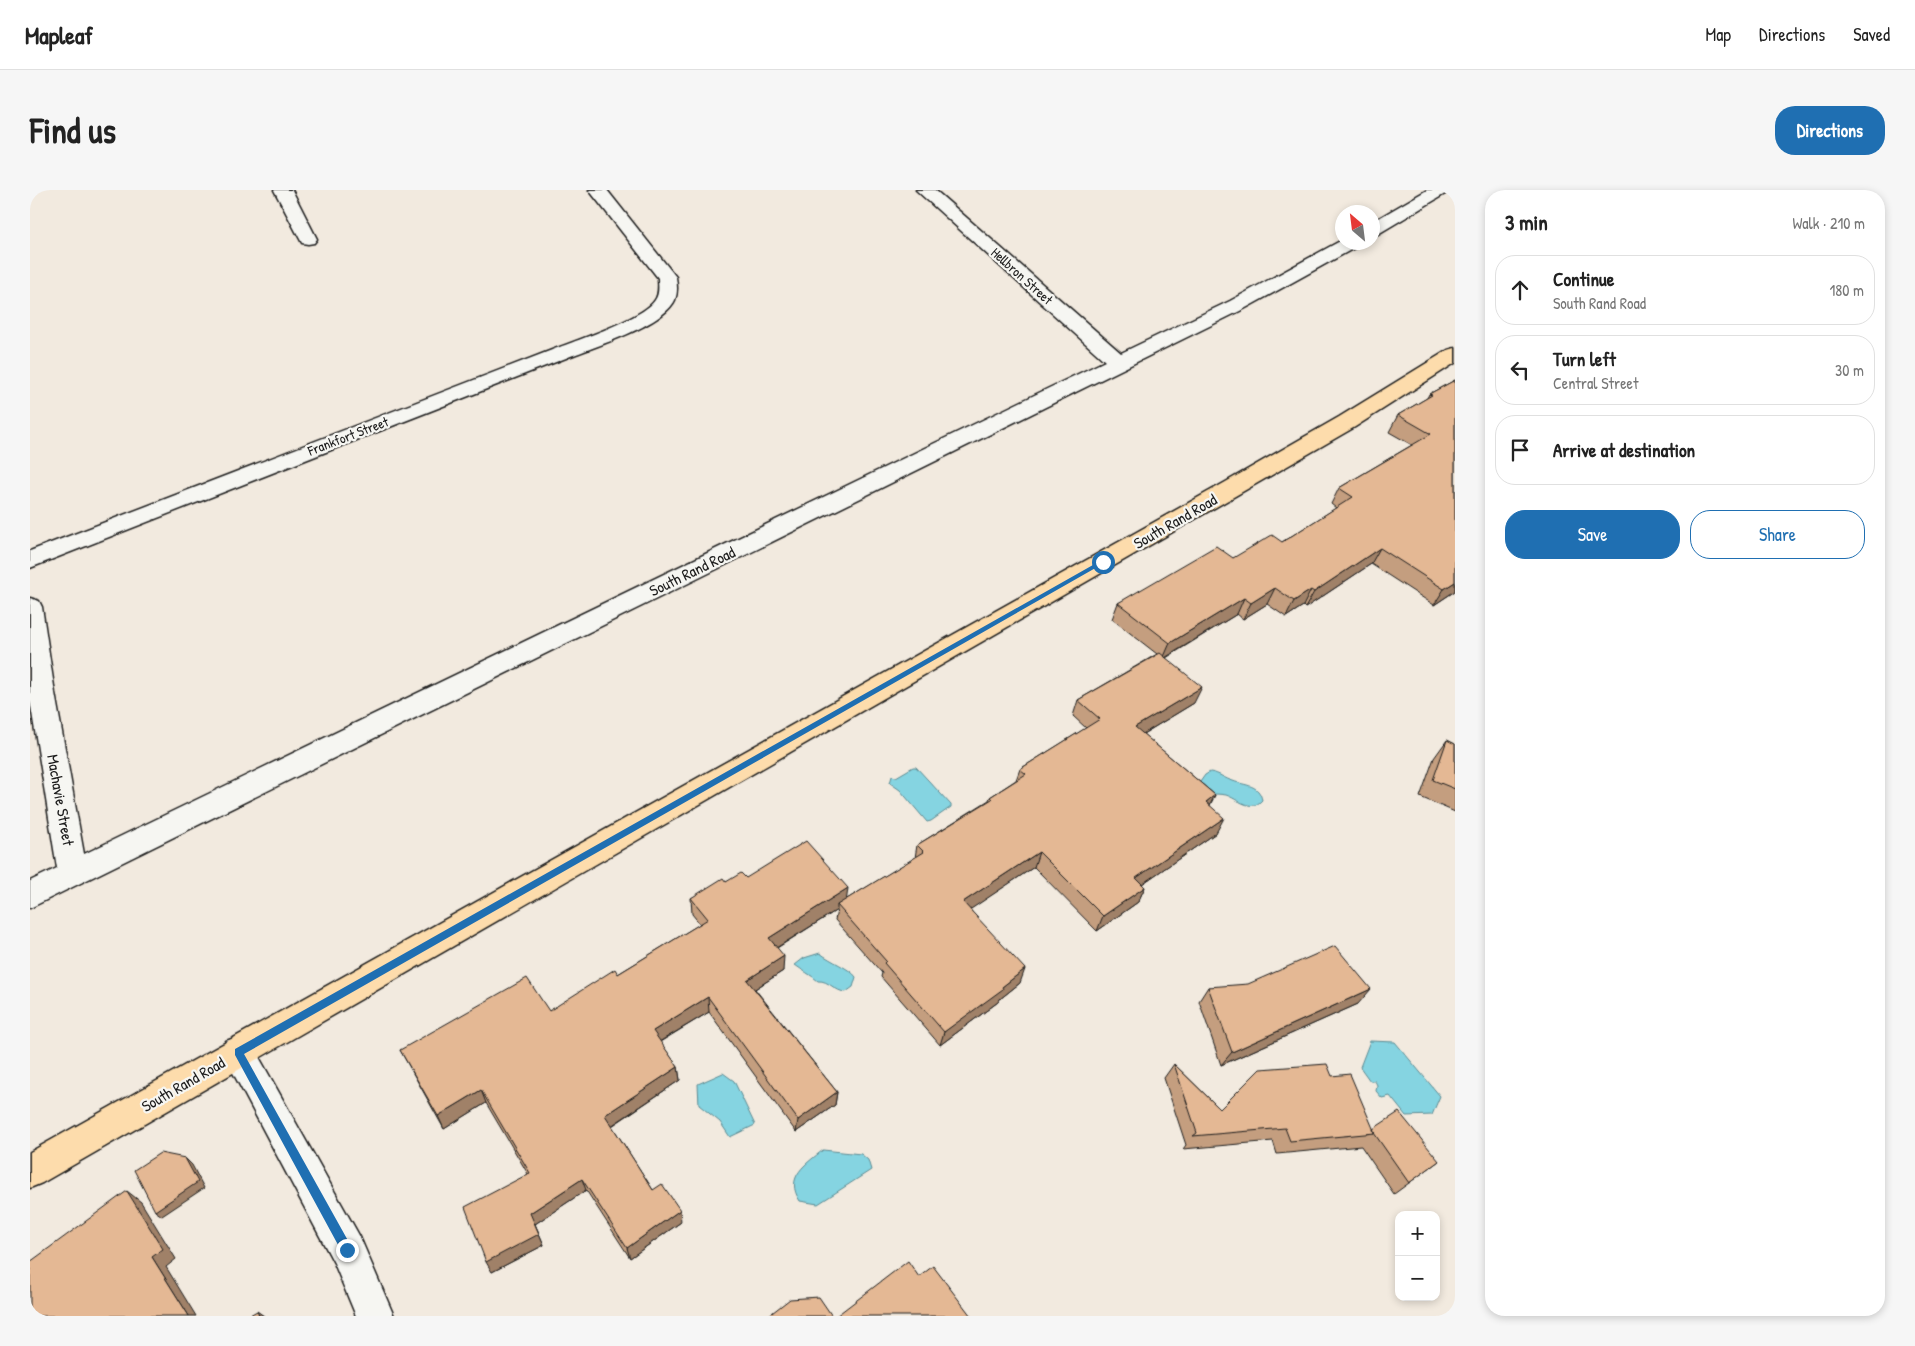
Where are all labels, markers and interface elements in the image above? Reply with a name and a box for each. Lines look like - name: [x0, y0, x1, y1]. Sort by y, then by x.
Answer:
- text: Mapleaf: [25, 19, 93, 51]
- text: Map: [1706, 22, 1731, 47]
- text: Directions: [1759, 22, 1825, 47]
- text: Saved: [1853, 22, 1890, 47]
- button: Directions: [1775, 106, 1885, 155]
- text: Find us: [30, 107, 116, 154]
- north arrow: [1335, 205, 1380, 250]
- text: 3 min: [1505, 208, 1548, 237]
- text: Walk · 210 m: [1792, 212, 1865, 234]
- street label: Hellbron Street: [987, 243, 1057, 309]
- text: Continue: [1553, 266, 1614, 292]
- icon: ahead: [1506, 276, 1534, 304]
- text: 180 m: [1830, 279, 1864, 301]
- text: South Rand Road: [1553, 292, 1646, 314]
- text: Turn left: [1553, 346, 1616, 372]
- icon: left: [1506, 356, 1534, 384]
- text: 30 m: [1835, 359, 1864, 381]
- text: Central Street: [1553, 372, 1639, 394]
- street label: Frankfort Street: [304, 411, 391, 460]
- icon: arrive: [1506, 436, 1534, 464]
- text: Arrive at destination: [1553, 437, 1695, 463]
- street label: South Rand Road: [1129, 488, 1221, 554]
- button: Save: [1505, 510, 1680, 559]
- button: Share: [1690, 510, 1865, 559]
- street label: South Rand Road: [645, 541, 739, 601]
- route start: [1092, 551, 1115, 574]
- street label: Machavie Street: [42, 753, 80, 848]
- street label: South Rand Road: [137, 1051, 229, 1117]
- map controls: [1395, 1211, 1440, 1301]
- button: +: [1395, 1211, 1440, 1256]
- route end: [336, 1239, 359, 1262]
- button: −: [1395, 1256, 1440, 1301]

